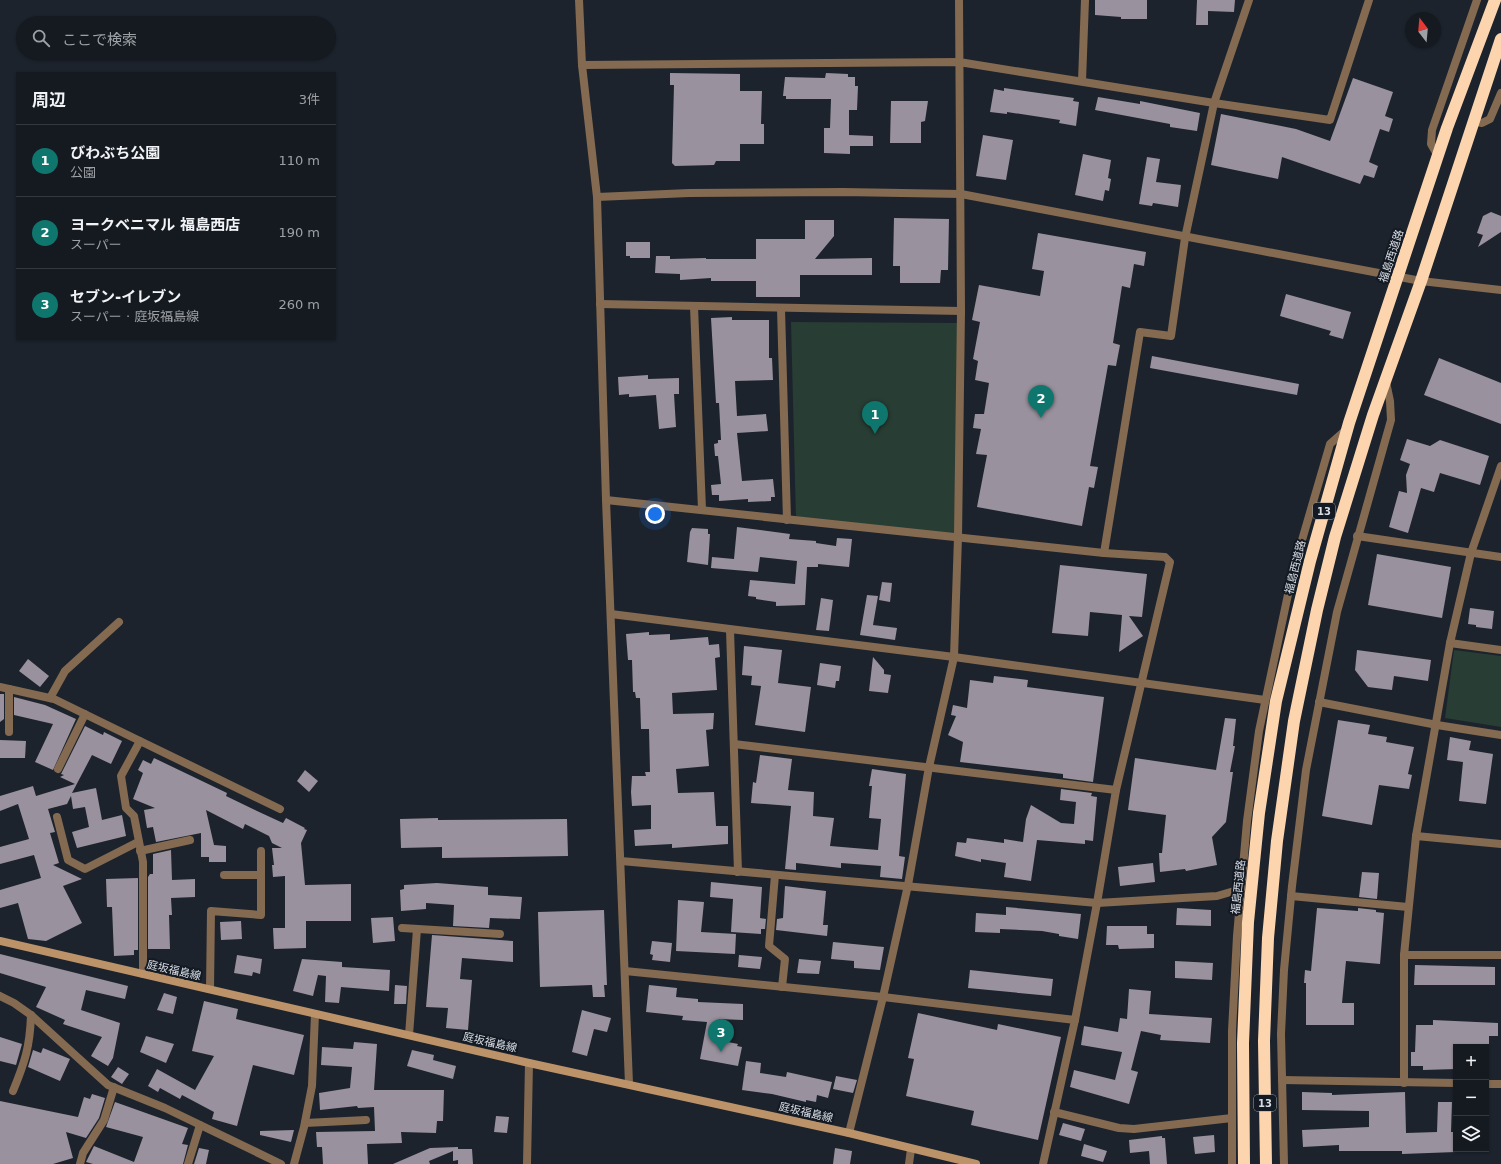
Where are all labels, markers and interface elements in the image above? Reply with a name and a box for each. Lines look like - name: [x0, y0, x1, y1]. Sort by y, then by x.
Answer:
- north arrow: [1405, 12, 1441, 48]
- search box: [16, 16, 336, 60]
- icon: search: [30, 27, 52, 49]
- text: ここで検索: [62, 31, 137, 49]
- text: 周辺: [32, 90, 66, 110]
- text: 3件: [299, 92, 320, 107]
- text: びわぶち公園: [70, 144, 160, 162]
- text: 1: [40, 153, 50, 168]
- text: 110 m: [278, 153, 320, 168]
- text: 公園: [70, 165, 96, 180]
- text: ヨークベニマル 福島西店: [70, 216, 240, 234]
- text: 2: [40, 225, 50, 240]
- text: 190 m: [278, 225, 320, 240]
- street label: 福島西道路: [1377, 228, 1406, 284]
- text: スーパー: [70, 237, 122, 252]
- text: セブン-イレブン: [70, 288, 181, 306]
- text: 3: [40, 297, 50, 312]
- text: 260 m: [278, 297, 320, 312]
- text: スーパー · 庭坂福島線: [70, 309, 199, 324]
- pin: 2: [1028, 385, 1054, 418]
- pin: 1: [862, 401, 888, 434]
- road number: 13: [1313, 503, 1335, 519]
- your location: [645, 504, 665, 524]
- street label: 福島西道路: [1283, 539, 1308, 595]
- street label: 福島西道路: [1229, 859, 1248, 915]
- street label: 庭坂福島線: [146, 958, 202, 983]
- pin: 3: [708, 1019, 734, 1052]
- street label: 庭坂福島線: [462, 1030, 518, 1055]
- map controls: [1453, 1044, 1489, 1152]
- button: +: [1453, 1044, 1489, 1080]
- button: −: [1453, 1080, 1489, 1116]
- road number: 13: [1254, 1095, 1276, 1111]
- street label: 庭坂福島線: [778, 1100, 834, 1125]
- button: layers: [1453, 1116, 1489, 1152]

